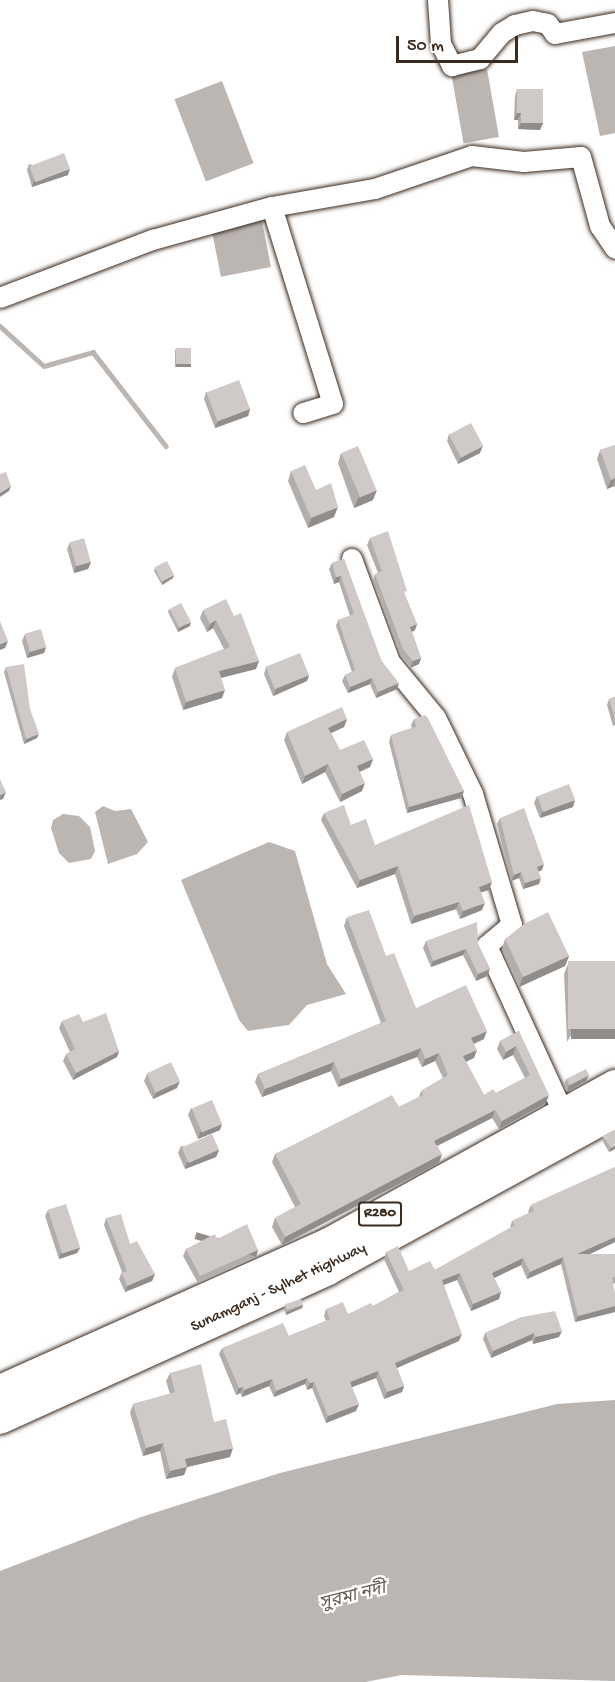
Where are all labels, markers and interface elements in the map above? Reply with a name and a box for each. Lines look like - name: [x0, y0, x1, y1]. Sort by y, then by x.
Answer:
- scale bar: [399, 24, 520, 62]
- text: 50 m: [407, 36, 444, 57]
- road number: R280: [358, 1202, 403, 1226]
- street label: Sunamganj - Sylhet Highway: [188, 1240, 370, 1338]
- water label: সুরমা নদী: [318, 1579, 388, 1617]

